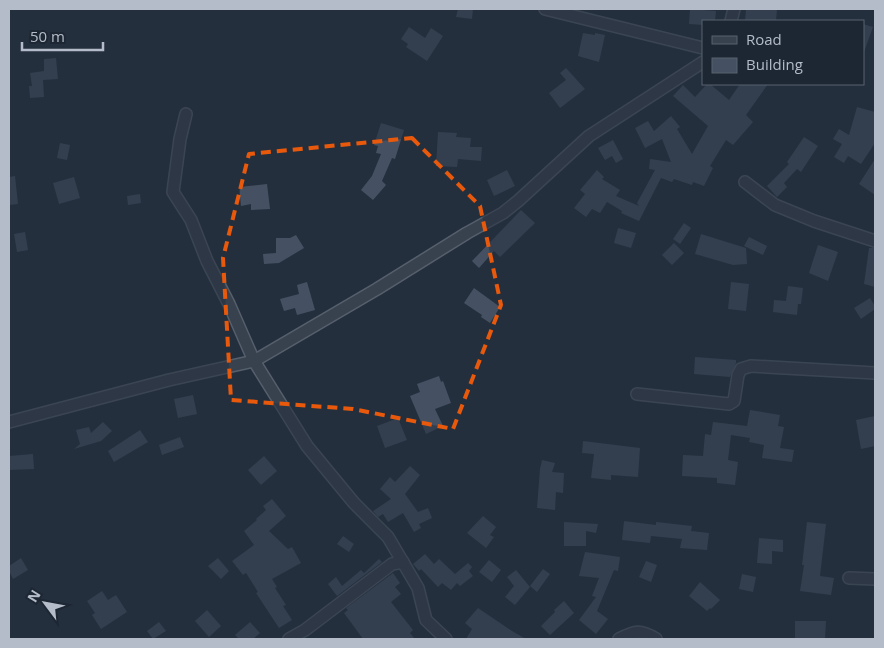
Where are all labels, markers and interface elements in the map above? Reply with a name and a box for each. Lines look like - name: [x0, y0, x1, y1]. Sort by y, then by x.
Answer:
- scale bar: [22, 20, 104, 52]
- legend: [702, 20, 864, 85]
- text: 50 m: [30, 26, 65, 46]
- text: Road: [746, 29, 782, 49]
- text: Building: [746, 54, 803, 74]
- north arrow: [20, 578, 70, 628]
- text: N: [22, 586, 45, 606]

